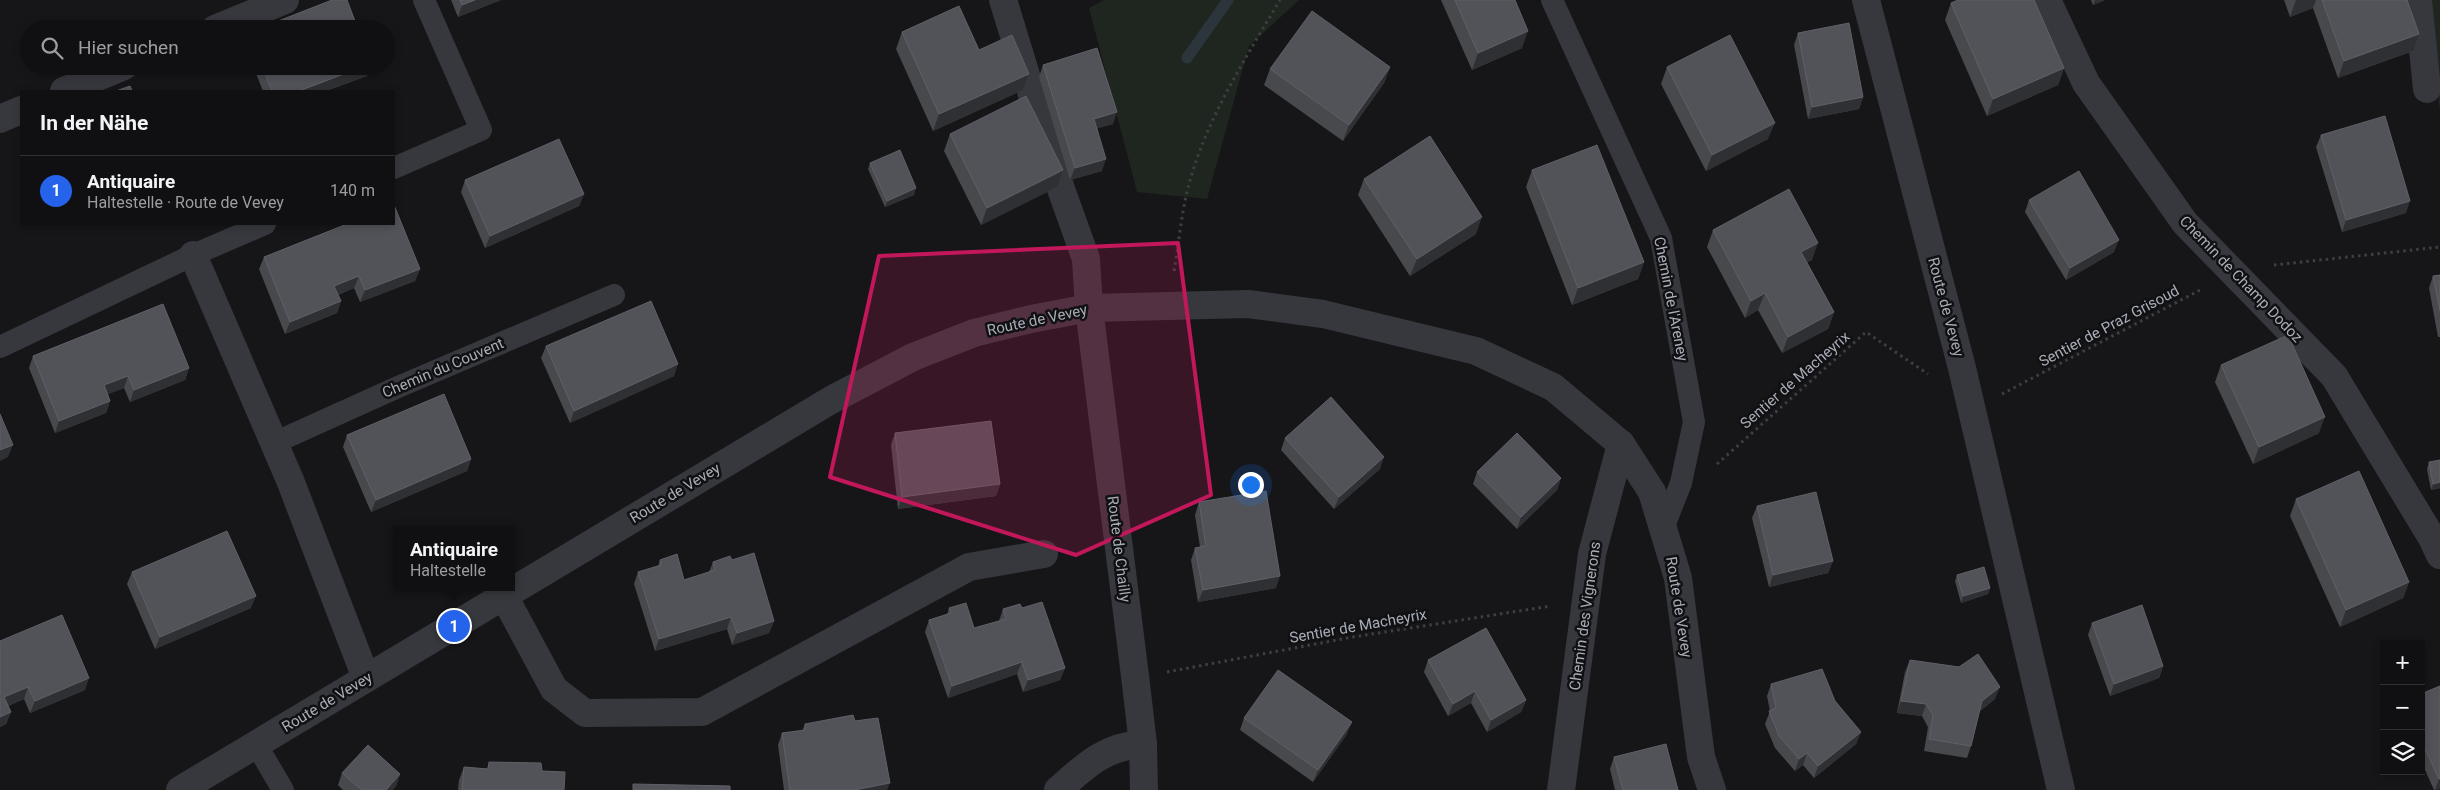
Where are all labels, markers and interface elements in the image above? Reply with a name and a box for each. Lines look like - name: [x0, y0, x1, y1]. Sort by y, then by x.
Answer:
- search box: [20, 20, 395, 75]
- icon: search: [38, 34, 66, 62]
- text: Hier suchen: [78, 36, 179, 59]
- text: In der Nähe: [40, 111, 148, 135]
- text: Antiquaire: [87, 170, 175, 193]
- text: 1: [51, 181, 61, 200]
- text: 140 m: [330, 181, 375, 200]
- text: Haltestelle · Route de Vevey: [87, 193, 284, 212]
- street label: Chemin de Champ Dodoz: [2176, 212, 2306, 346]
- street label: Chemin de l'Areney: [1650, 235, 1692, 363]
- street label: Route de Vevey: [1924, 255, 1968, 359]
- street label: Sentier de Praz Grisoud: [2036, 281, 2182, 371]
- street label: Route de Vevey: [985, 301, 1089, 339]
- street label: Sentier de Macheyrix: [1737, 327, 1854, 432]
- street label: Chemin du Couvent: [380, 334, 506, 402]
- street label: Route de Vevey: [627, 459, 723, 527]
- your location: [1238, 472, 1264, 498]
- street label: Route de Chailly: [1104, 495, 1134, 603]
- popup: [393, 526, 515, 591]
- text: Antiquaire: [410, 538, 498, 561]
- street label: Chemin des Vignerons: [1566, 540, 1604, 692]
- street label: Route de Vevey: [1662, 555, 1696, 659]
- text: Haltestelle: [410, 561, 486, 580]
- street label: Sentier de Macheyrix: [1288, 605, 1429, 647]
- pin: 1: [438, 607, 470, 645]
- map controls: [2380, 640, 2425, 775]
- button: +: [2380, 640, 2425, 685]
- street label: Route de Vevey: [279, 668, 375, 736]
- button: −: [2380, 685, 2425, 730]
- button: layers: [2380, 730, 2425, 775]

